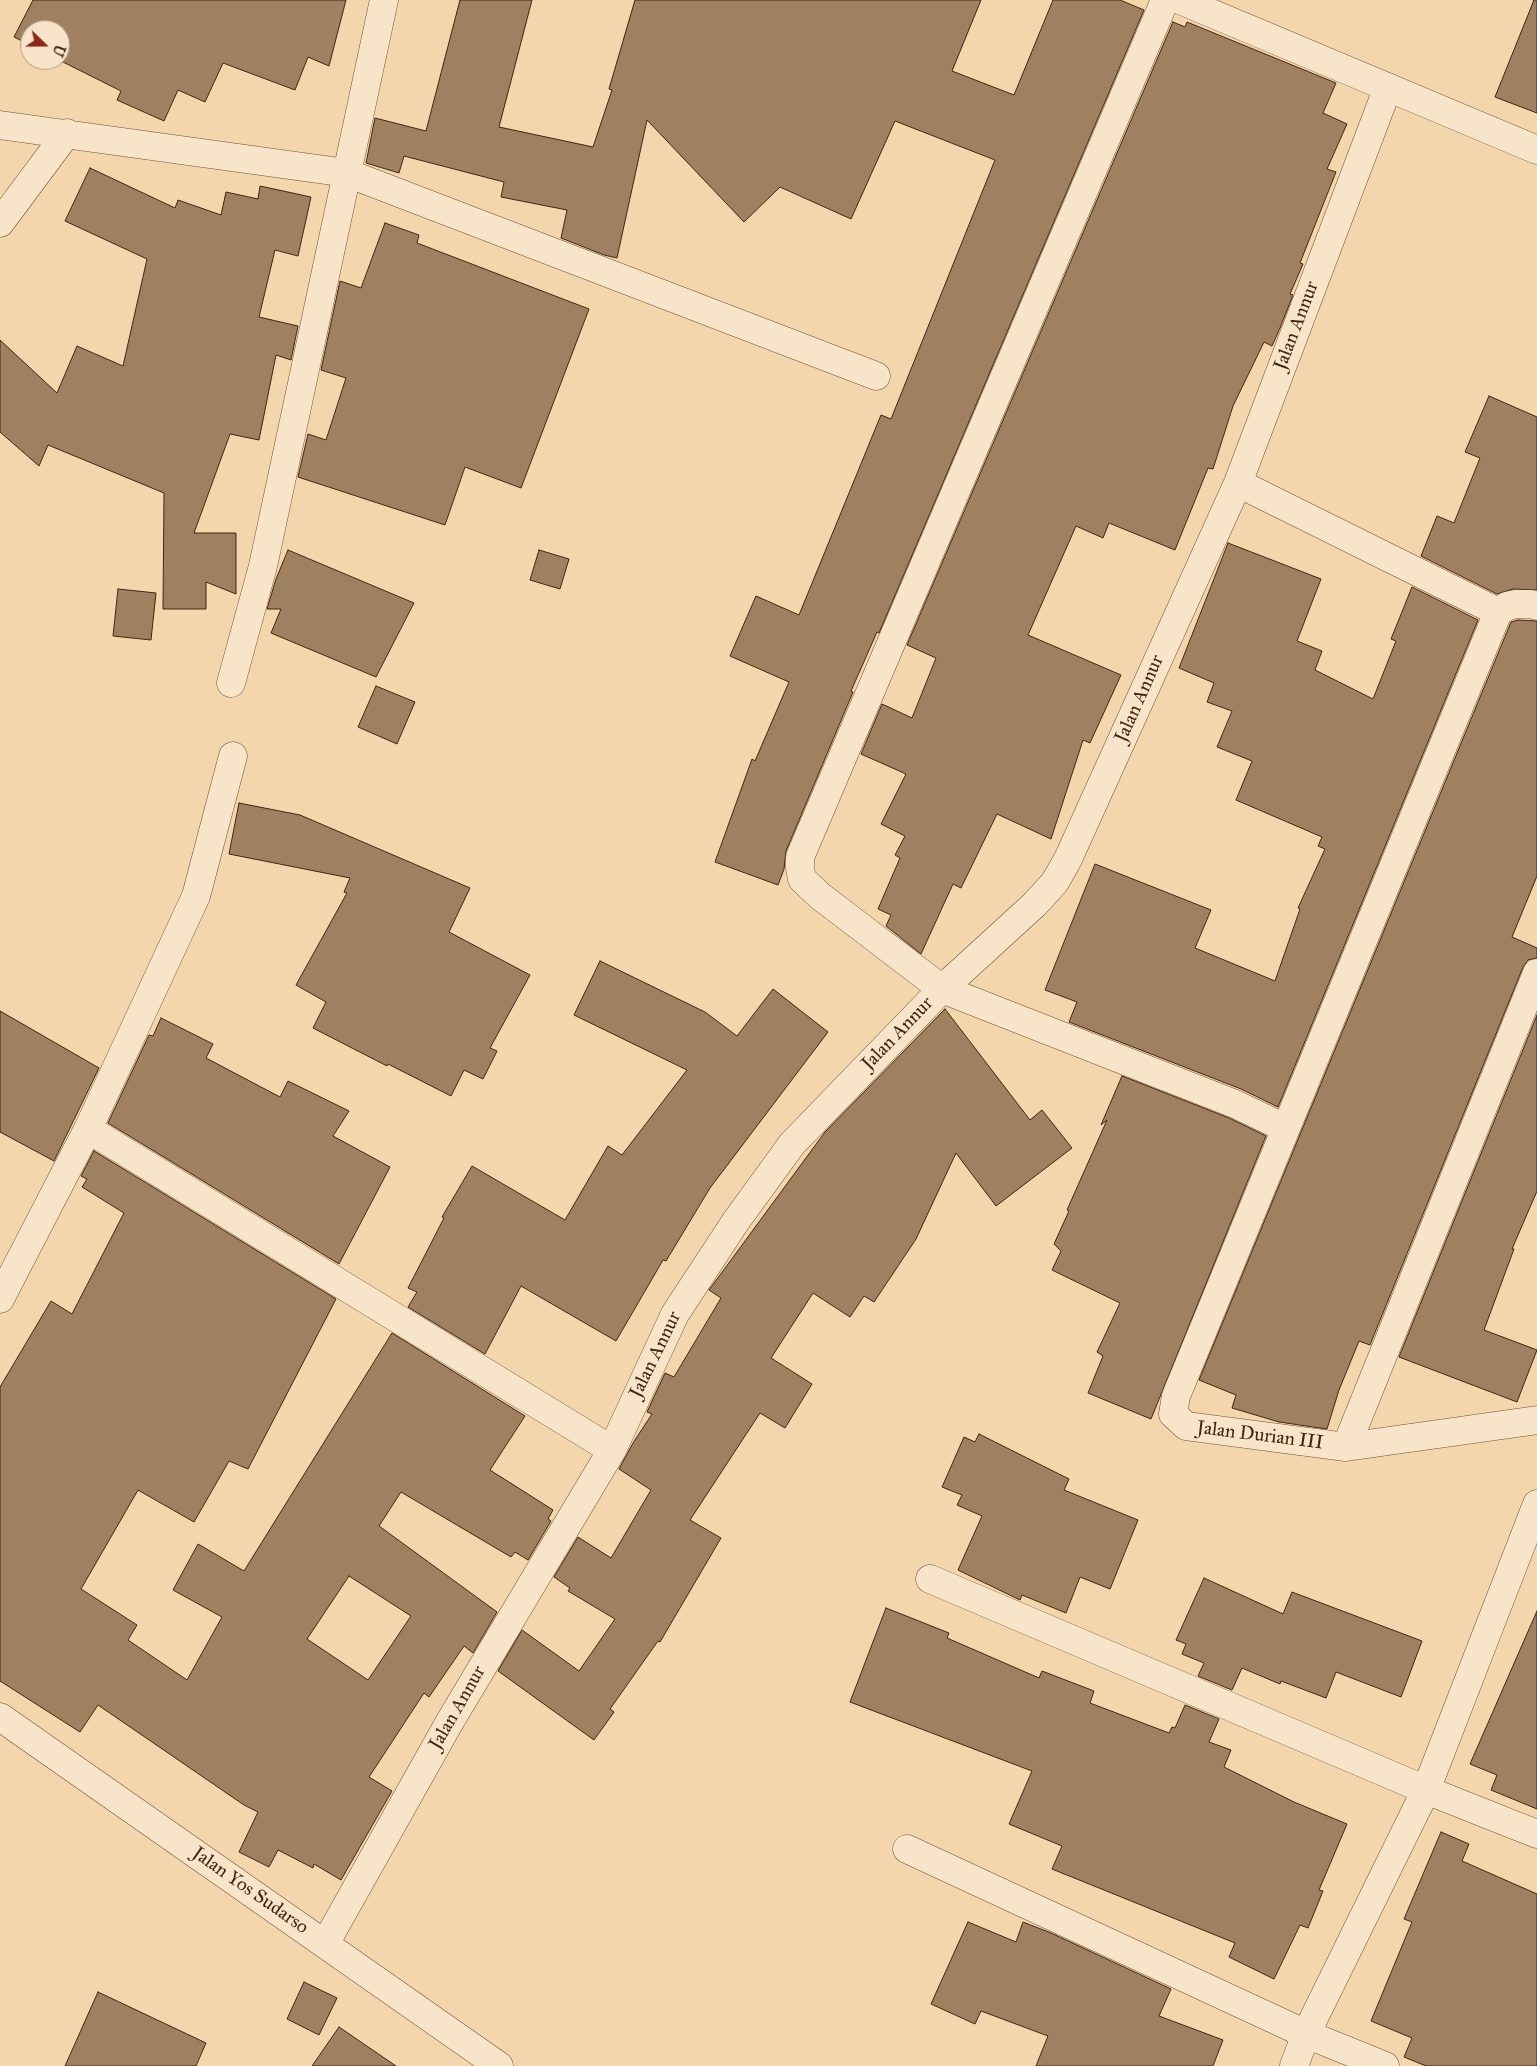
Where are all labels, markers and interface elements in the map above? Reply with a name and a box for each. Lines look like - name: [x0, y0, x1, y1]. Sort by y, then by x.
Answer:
- north arrow: [20, 20, 70, 70]
- text: U: [48, 42, 68, 59]
- street label: Jalan Annur: [1270, 278, 1324, 374]
- street label: Jalan Annur: [1111, 652, 1169, 746]
- street label: Jalan Annur: [857, 993, 939, 1075]
- street label: Jalan Annur: [625, 1308, 687, 1402]
- street label: Jalan Durian III: [1196, 1417, 1324, 1455]
- street label: Jalan Annur: [425, 1662, 491, 1754]
- street label: Jalan Yos Sudarso: [187, 1842, 313, 1940]

